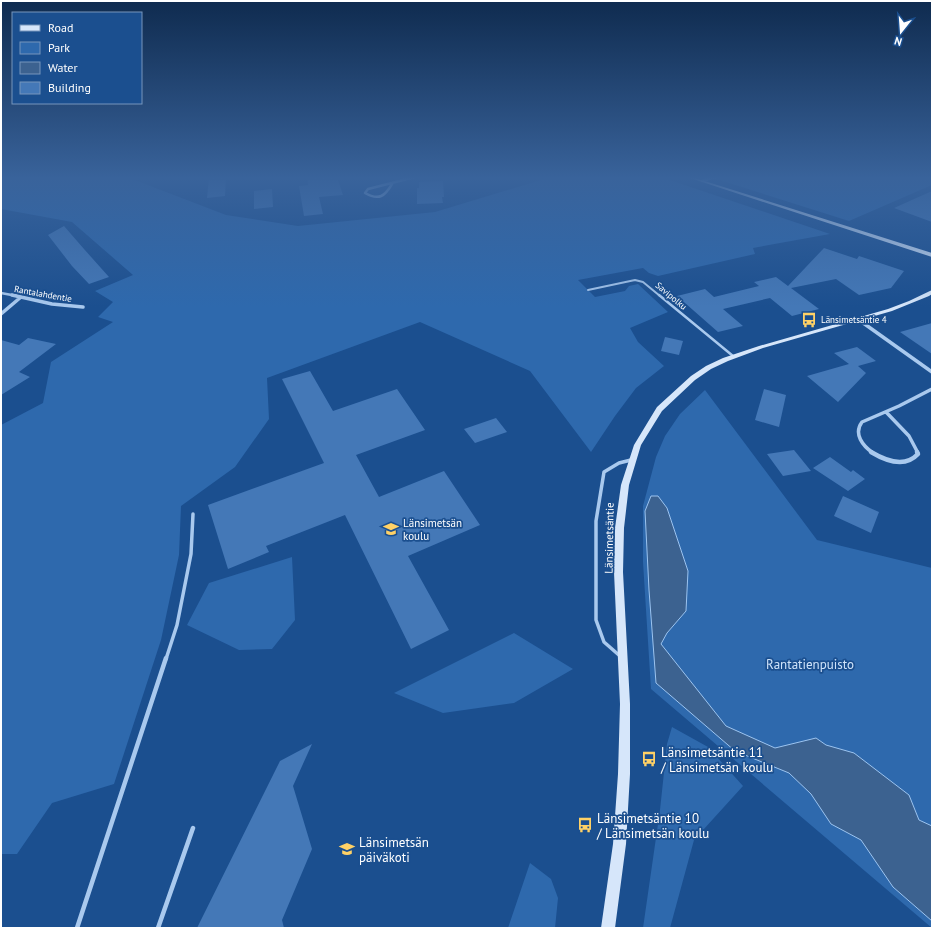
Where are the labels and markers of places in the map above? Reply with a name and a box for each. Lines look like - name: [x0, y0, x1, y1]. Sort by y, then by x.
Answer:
- bus stop icon: Länsimetsäntie 4: [800, 311, 818, 329]
- place label: Länsimetsäntie 4: [821, 314, 887, 325]
- place label: Länsimetsän koulu: [403, 516, 462, 543]
- school or university icon: Länsimetsän koulu: [382, 520, 400, 538]
- place label: Länsimetsäntie 11 / Länsimetsän koulu: [660, 744, 773, 776]
- bus stop icon: Länsimetsäntie 11 / Länsimetsän koulu: [640, 750, 658, 768]
- place label: Länsimetsäntie 10 / Länsimetsän koulu: [596, 810, 709, 842]
- bus stop icon: Länsimetsäntie 10 / Länsimetsän koulu: [576, 816, 594, 834]
- place label: Länsimetsän päiväkoti: [359, 834, 429, 866]
- school or university icon: Länsimetsän päiväkoti: [338, 840, 356, 858]

